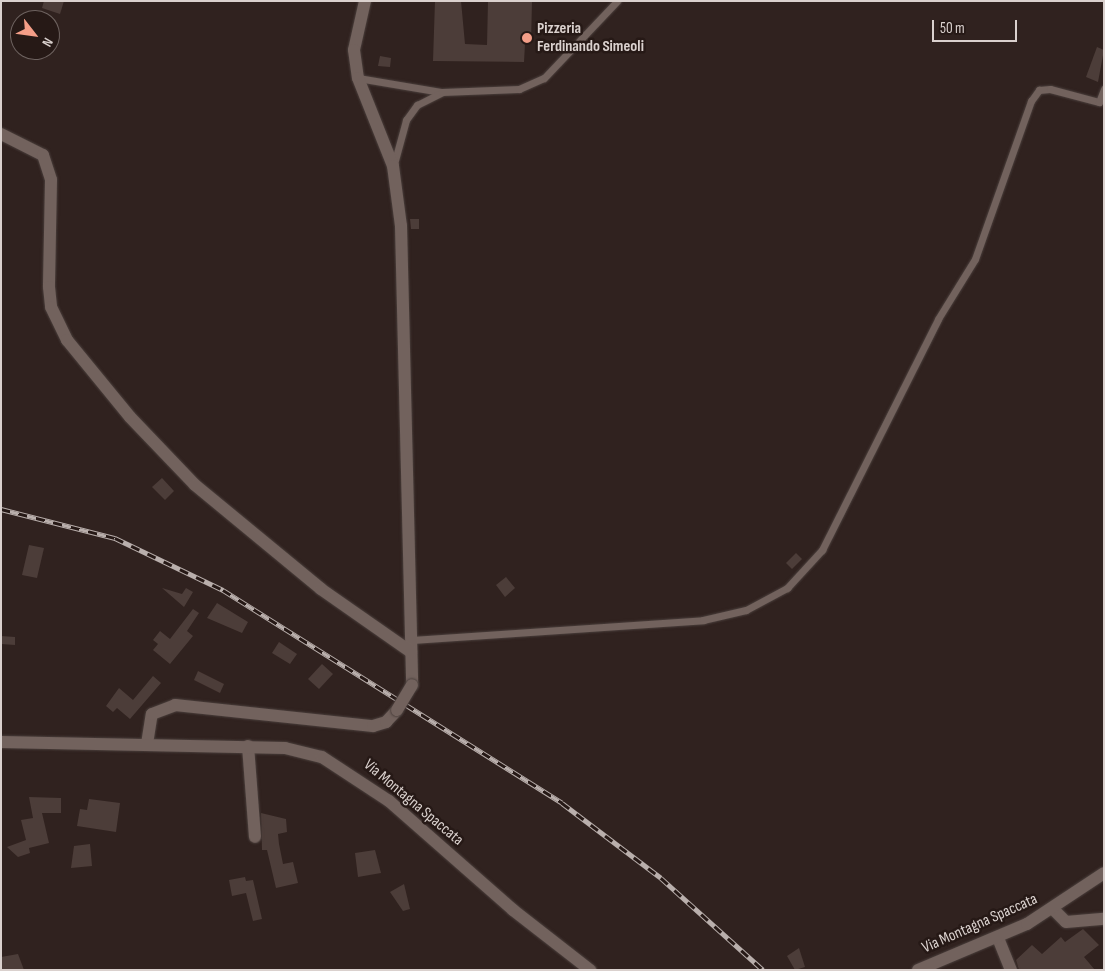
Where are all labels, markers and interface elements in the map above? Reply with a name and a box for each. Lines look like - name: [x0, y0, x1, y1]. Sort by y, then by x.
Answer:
- north arrow: [10, 10, 60, 60]
- scale bar: [935, 10, 1020, 42]
- place label: Pizzeria Ferdinando Simeoli: [537, 19, 644, 57]
- text: 50 m: [940, 19, 965, 38]
- marker: Pizzeria Ferdinando Simeoli: [521, 32, 533, 44]
- text: N: [38, 35, 57, 50]
- street label: Via Montagna Spaccata: [359, 756, 467, 850]
- street label: Via Montagna Spaccata: [919, 890, 1041, 958]

